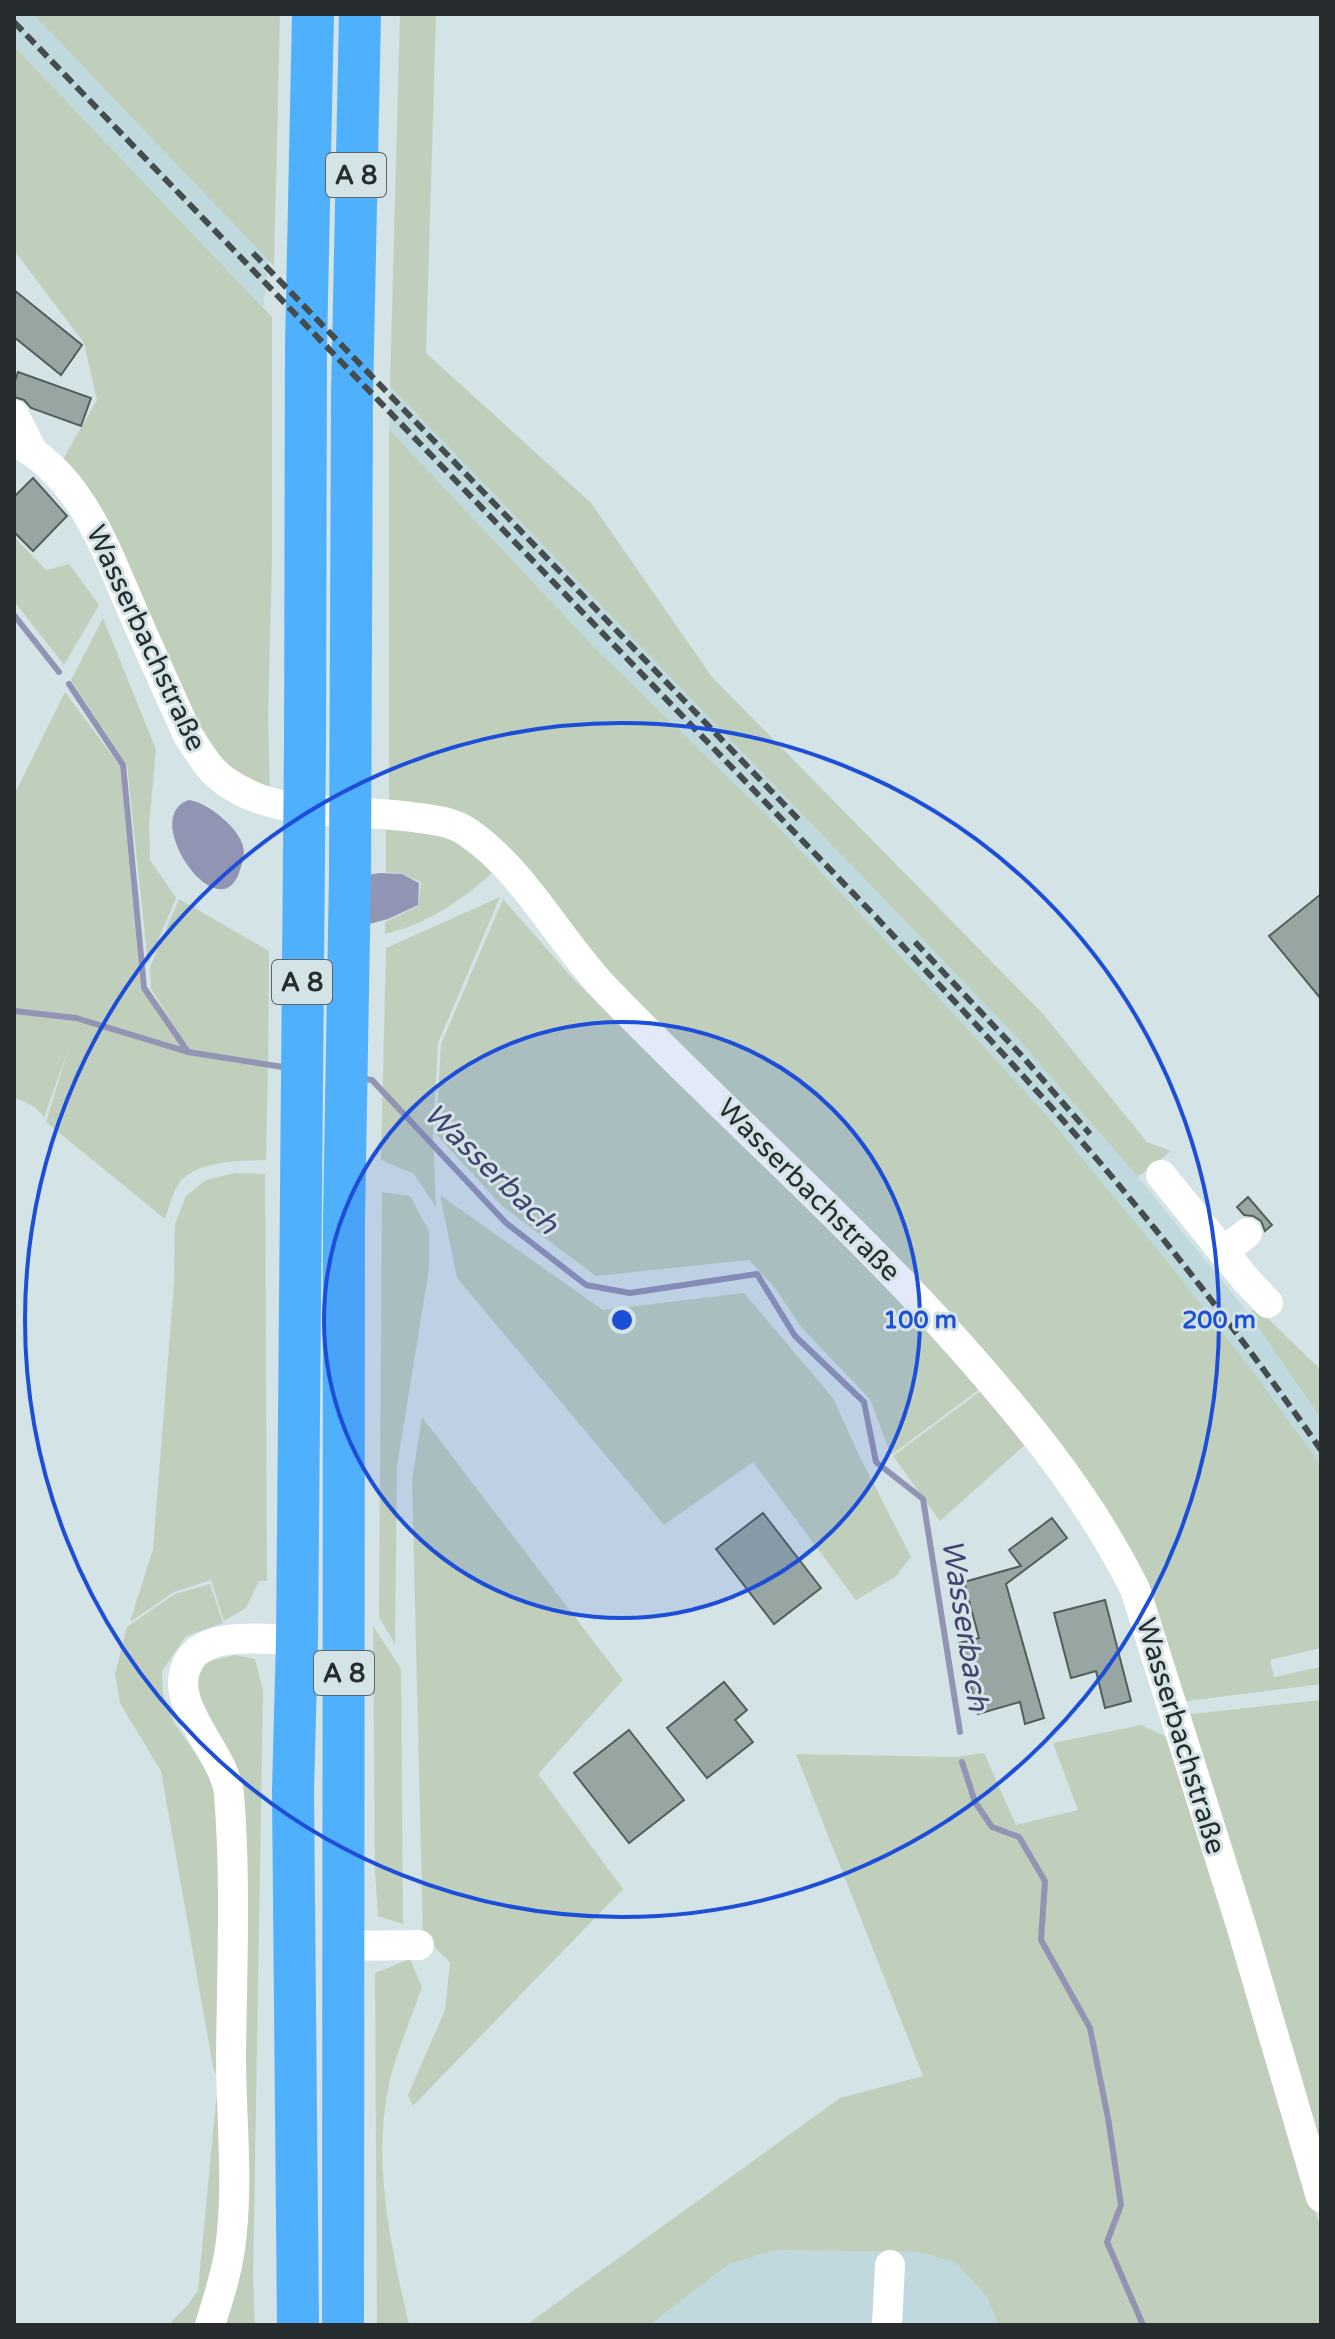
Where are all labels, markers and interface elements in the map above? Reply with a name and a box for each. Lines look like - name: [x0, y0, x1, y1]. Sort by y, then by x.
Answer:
- road number: A 8: [326, 153, 386, 197]
- street label: Wasserbachstraße: [79, 520, 213, 756]
- road number: A 8: [272, 960, 332, 1004]
- street label: Wasserbachstraße: [710, 1091, 908, 1289]
- water label: Wasserbach: [416, 1095, 567, 1243]
- centre of rings: [608, 1306, 636, 1334]
- text: 100 m: [883, 1306, 957, 1335]
- text: 200 m: [1182, 1306, 1256, 1335]
- water label: Wasserbach: [933, 1537, 997, 1714]
- street label: Wasserbachstraße: [1129, 1614, 1233, 1858]
- road number: A 8: [314, 1651, 374, 1695]

